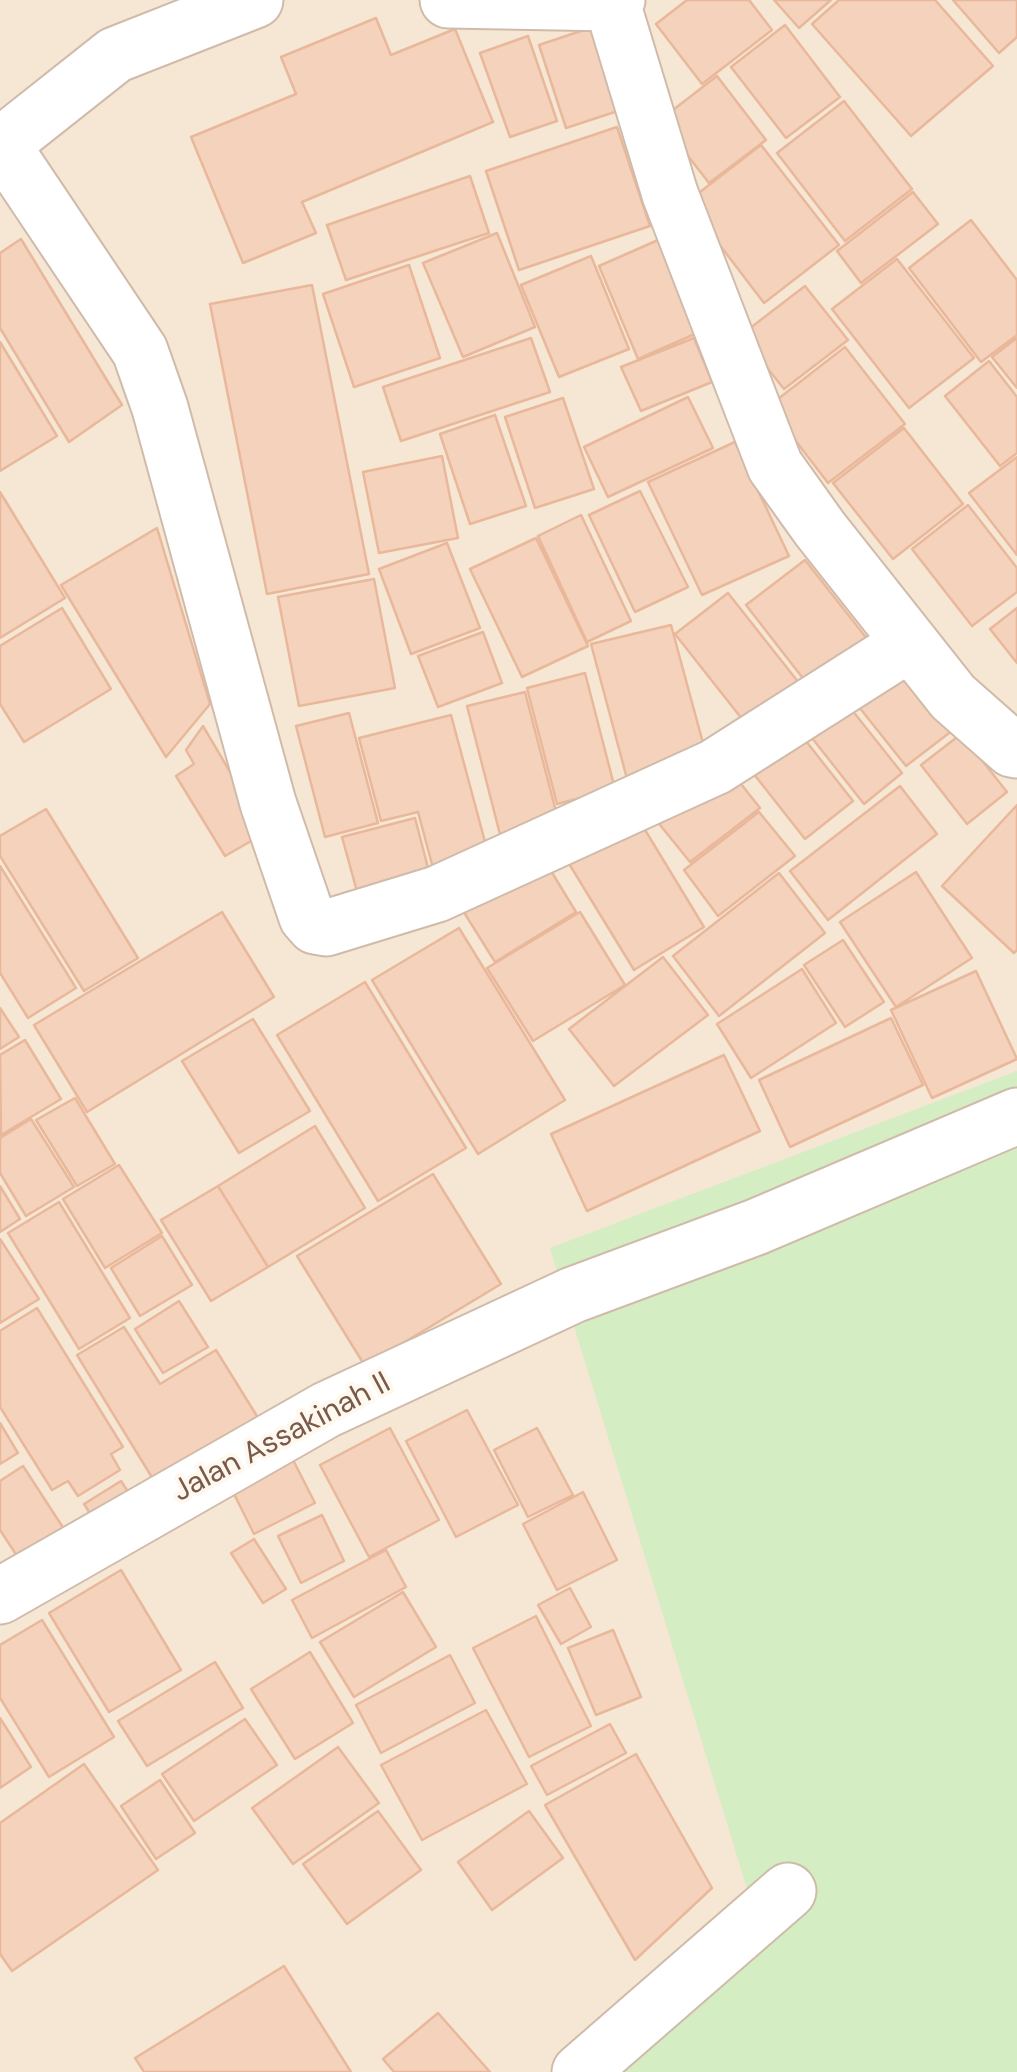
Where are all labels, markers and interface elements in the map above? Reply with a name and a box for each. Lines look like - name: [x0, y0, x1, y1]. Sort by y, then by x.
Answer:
- street label: Jalan Assakinah II: [167, 1366, 397, 1510]

